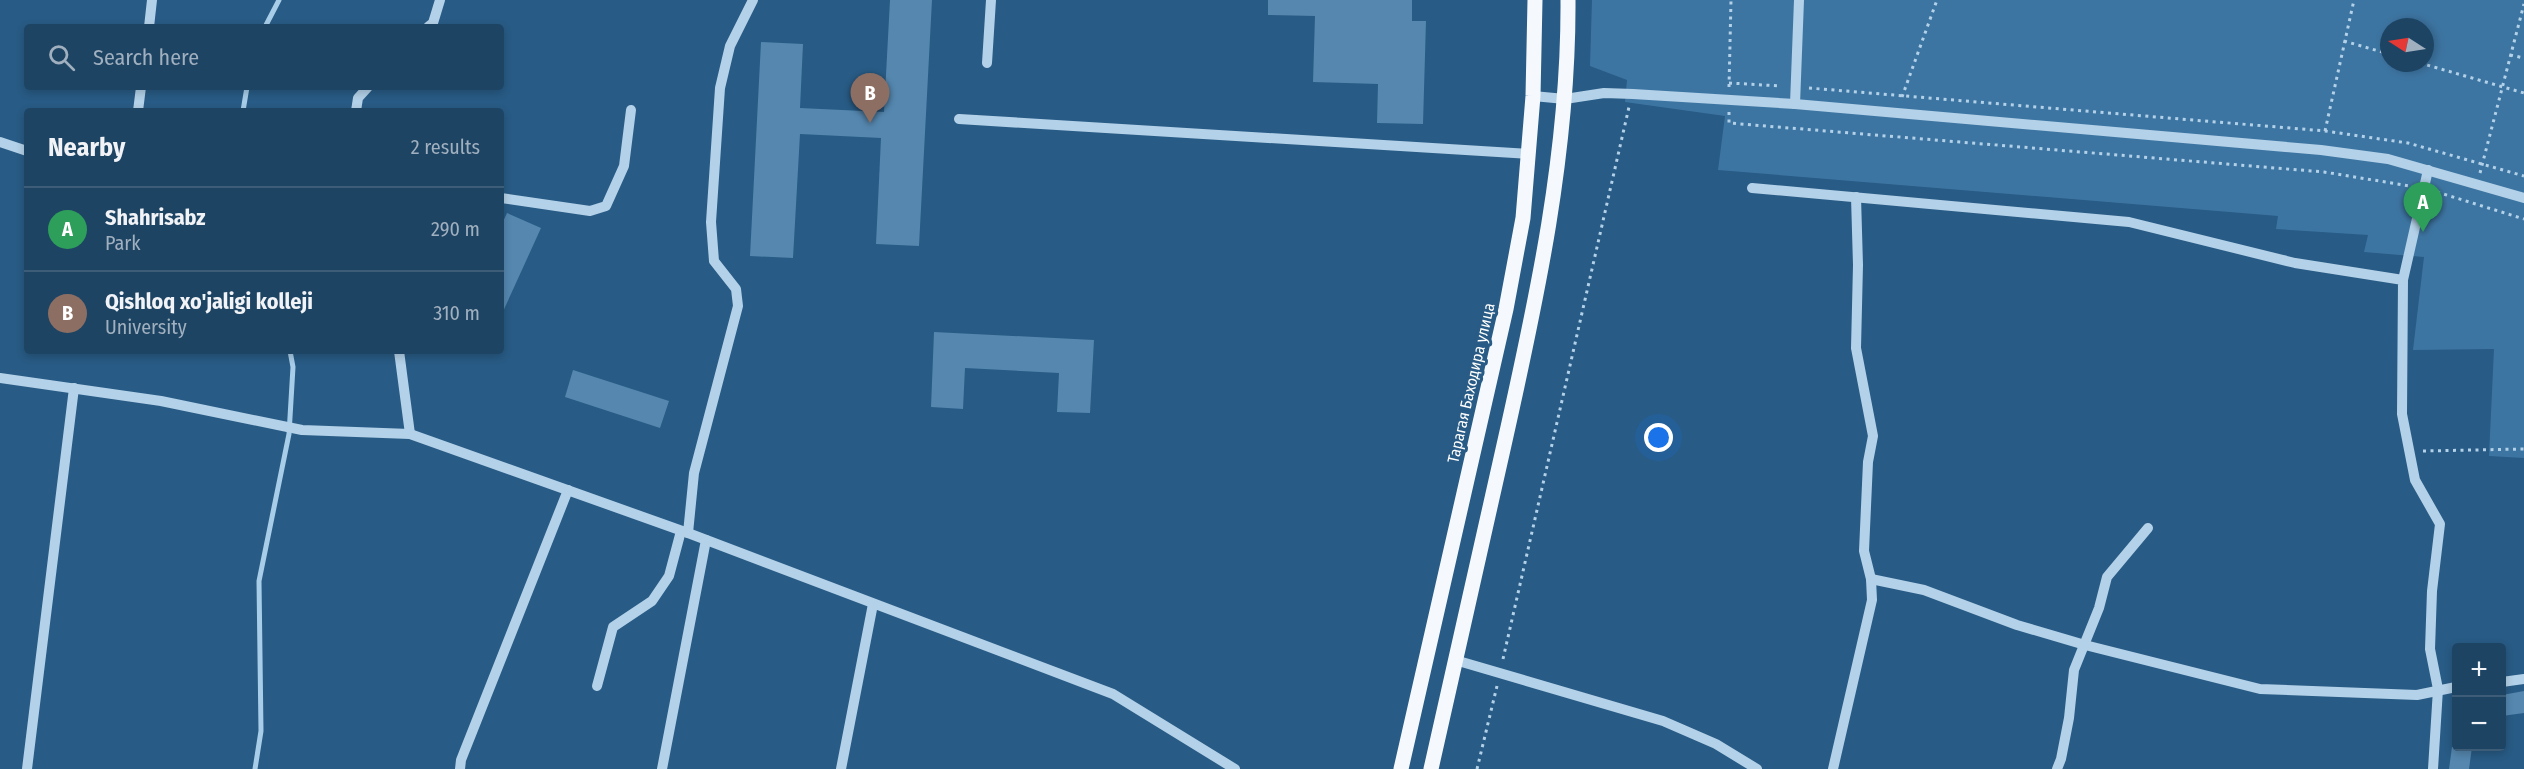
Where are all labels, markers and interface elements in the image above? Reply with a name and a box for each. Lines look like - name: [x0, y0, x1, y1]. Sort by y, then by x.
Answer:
- north arrow: [2380, 18, 2434, 72]
- search box: [24, 24, 504, 90]
- icon: search: [45, 41, 78, 74]
- text: Search here: [93, 44, 199, 71]
- pin: B: [850, 74, 890, 123]
- text: Nearby: [48, 132, 125, 163]
- text: 2 results: [411, 135, 480, 159]
- pin: A: [2404, 182, 2442, 232]
- text: Shahrisabz: [105, 204, 206, 231]
- text: A: [62, 217, 73, 241]
- text: 290 m: [431, 217, 480, 241]
- text: Park: [105, 231, 141, 255]
- text: Qishloq xo'jaligi kolleji: [105, 288, 313, 315]
- text: B: [62, 301, 73, 325]
- text: 310 m: [433, 301, 480, 325]
- street label: Тарагая Баходира улица: [1443, 301, 1499, 465]
- text: University: [105, 315, 187, 339]
- your location: [1644, 423, 1673, 452]
- map controls: [2452, 643, 2506, 751]
- button: +: [2452, 643, 2506, 697]
- button: −: [2452, 697, 2506, 751]

